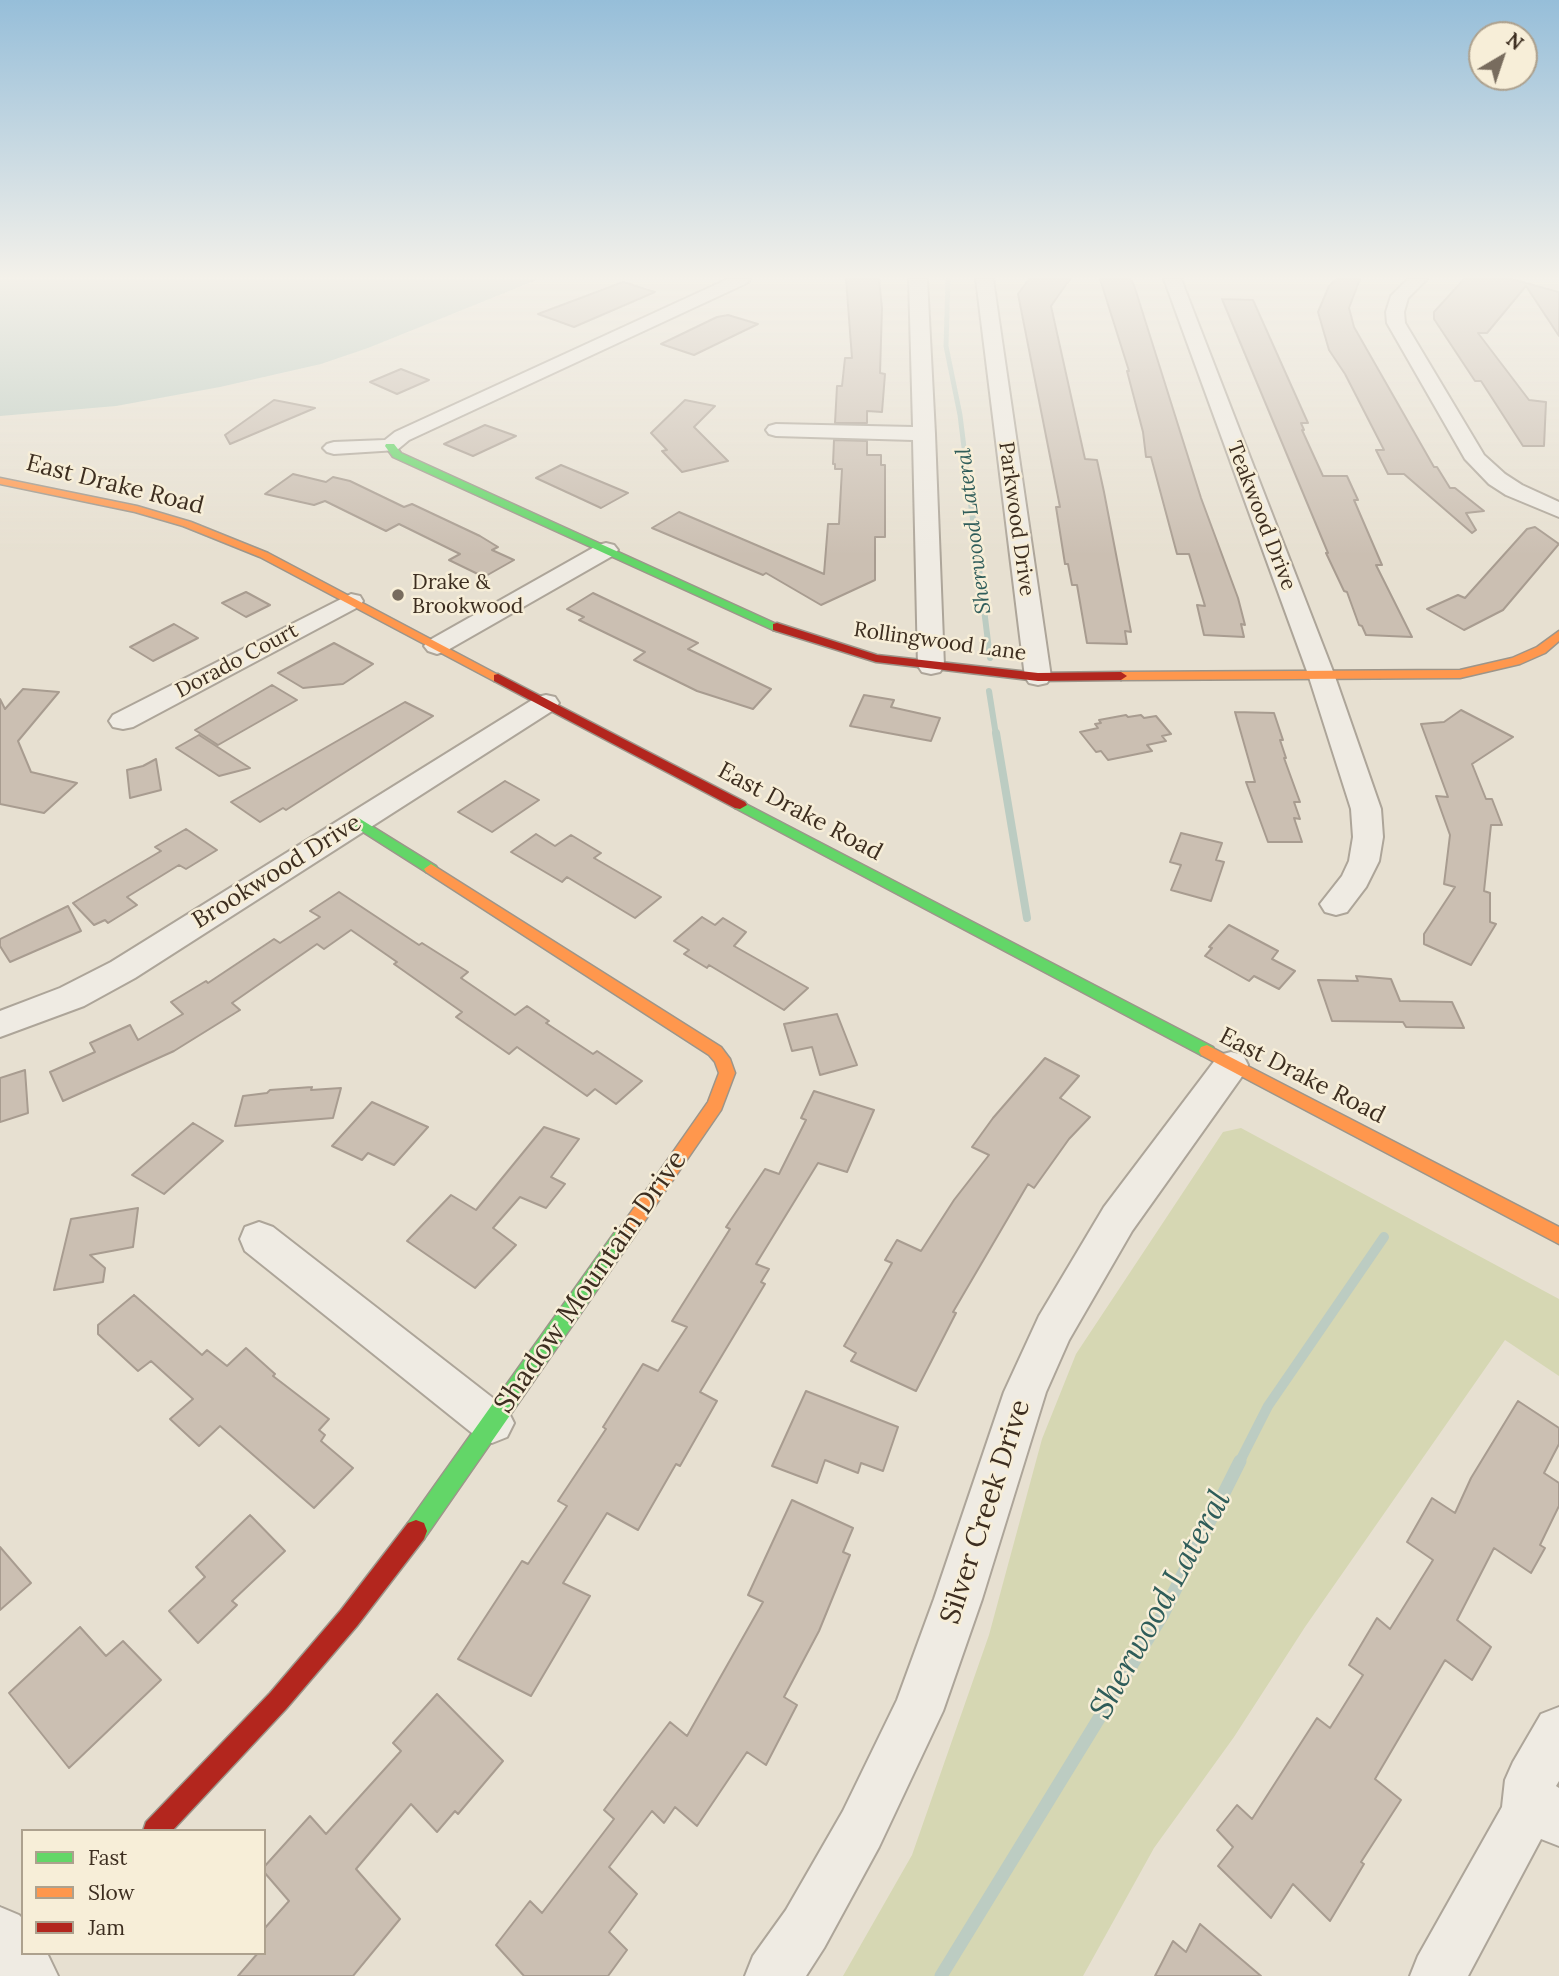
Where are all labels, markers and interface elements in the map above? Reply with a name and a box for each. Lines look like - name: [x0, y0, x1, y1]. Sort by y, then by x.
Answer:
- north arrow: [1468, 21, 1538, 91]
- text: N: [1502, 27, 1528, 55]
- street label: Teakwood Drive: [1221, 438, 1301, 594]
- street label: Parkwood Drive: [993, 440, 1039, 598]
- water label: Sherwood Lateral: [951, 446, 997, 616]
- street label: East Drake Road: [23, 449, 207, 521]
- place label: Drake & Brookwood: [412, 570, 523, 620]
- marker: Drake & Brookwood: [390, 587, 406, 603]
- street label: Rollingwood Lane: [852, 617, 1028, 667]
- street label: Dorado Court: [172, 618, 302, 704]
- street label: East Drake Road: [713, 757, 887, 867]
- street label: Brookwood Drive: [187, 808, 367, 936]
- street label: East Drake Road: [1214, 1022, 1390, 1130]
- street label: Shadow Mountain Drive: [488, 1144, 694, 1420]
- street label: Silver Creek Drive: [934, 1396, 1038, 1628]
- water label: Sherwood Lateral: [1082, 1484, 1240, 1726]
- legend: [21, 1829, 266, 1955]
- text: Fast: [88, 1844, 127, 1871]
- text: Slow: [88, 1879, 135, 1906]
- text: Jam: [88, 1914, 125, 1941]

